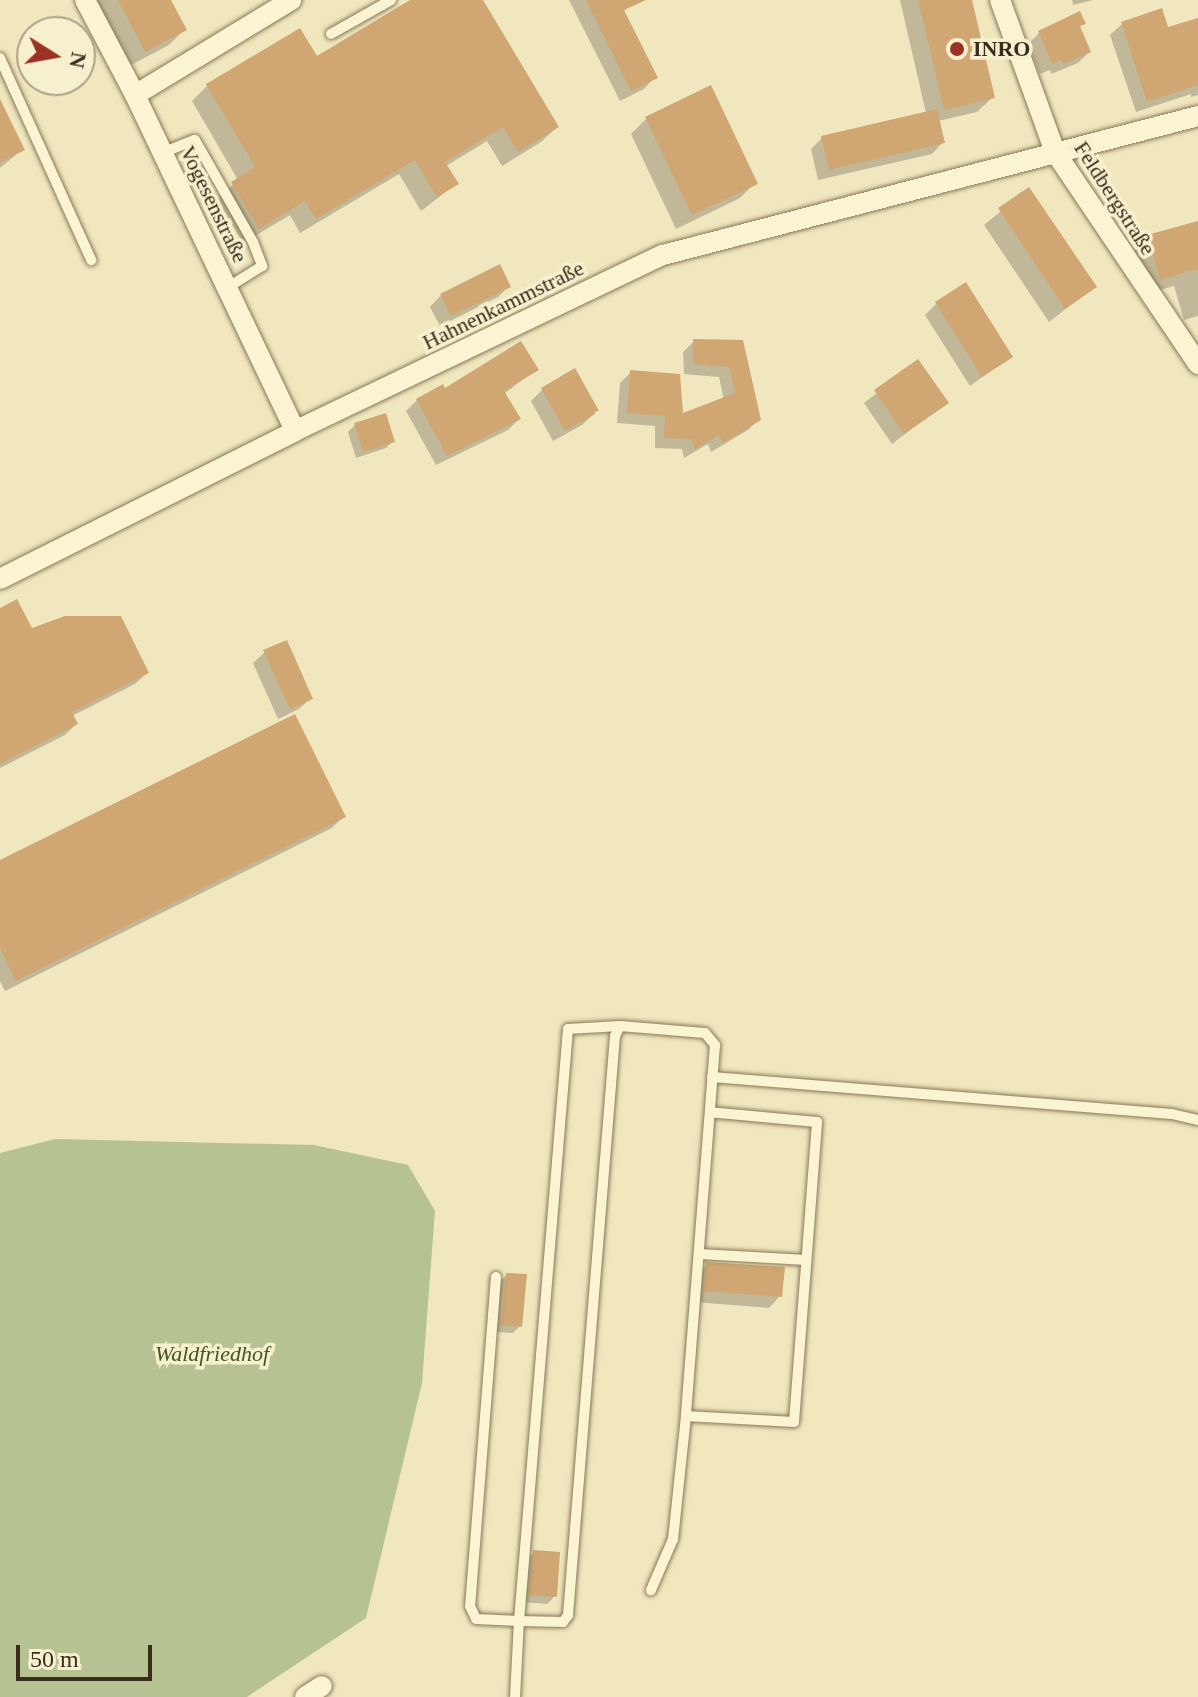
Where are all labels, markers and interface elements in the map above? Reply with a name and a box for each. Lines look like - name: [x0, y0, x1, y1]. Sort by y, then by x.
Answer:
- north arrow: [16, 16, 96, 96]
- place label: INRO: [973, 36, 1030, 62]
- marker: INRO: [948, 40, 966, 58]
- text: N: [64, 50, 92, 70]
- street label: Feldbergstraße: [1068, 136, 1162, 260]
- street label: Vogesenstraße: [174, 141, 254, 267]
- street label: Hahnenkammstraße: [418, 255, 588, 355]
- park label: Waldfriedhof: [155, 1341, 269, 1367]
- scale bar: [20, 1629, 156, 1679]
- text: 50 m: [30, 1646, 79, 1672]

